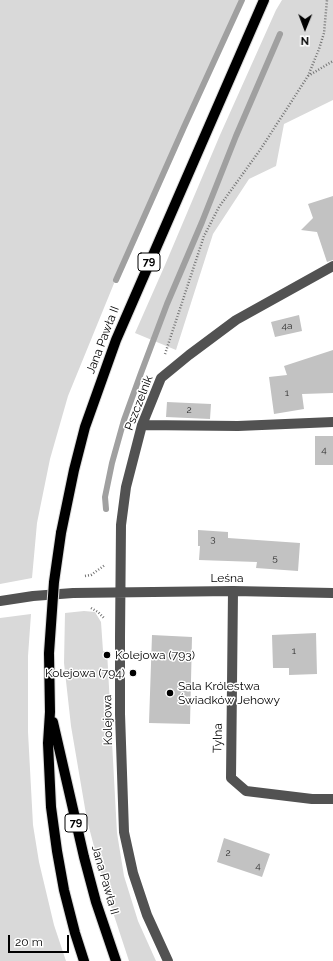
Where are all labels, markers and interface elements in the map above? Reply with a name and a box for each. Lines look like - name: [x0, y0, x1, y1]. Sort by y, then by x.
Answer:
- north arrow: [285, 8, 325, 48]
- text: N: [300, 34, 309, 47]
- road number: 79: [138, 253, 160, 271]
- street label: Jana Pawła II: [83, 304, 123, 376]
- house number: 4a: [282, 320, 292, 332]
- street label: Pszczelnik: [122, 374, 156, 432]
- house number: 1: [285, 387, 289, 399]
- house number: 2: [186, 404, 192, 416]
- house number: 4: [321, 444, 327, 456]
- house number: 3: [210, 533, 216, 545]
- house number: 5: [272, 552, 278, 564]
- street label: Leśna: [210, 571, 244, 585]
- house number: 1: [292, 645, 296, 657]
- place label: Kolejowa (793): [115, 648, 195, 662]
- marker: Kolejowa (793): [102, 650, 112, 660]
- place label: Kolejowa (794): [45, 666, 125, 680]
- marker: Kolejowa (794): [128, 668, 138, 678]
- place label: Sala Królestwa Świadków Jehowy: [178, 679, 280, 707]
- marker: Sala Królestwa Świadków Jehowy: [165, 688, 175, 698]
- street label: Kolejowa: [100, 695, 116, 745]
- street label: Tylna: [211, 723, 225, 753]
- road number: 79: [65, 814, 87, 832]
- street label: Jana Pawła II: [88, 844, 122, 916]
- house number: 2: [225, 847, 231, 859]
- house number: 4: [255, 860, 261, 872]
- scale bar: [10, 927, 71, 953]
- text: 20 m: [15, 935, 43, 949]

